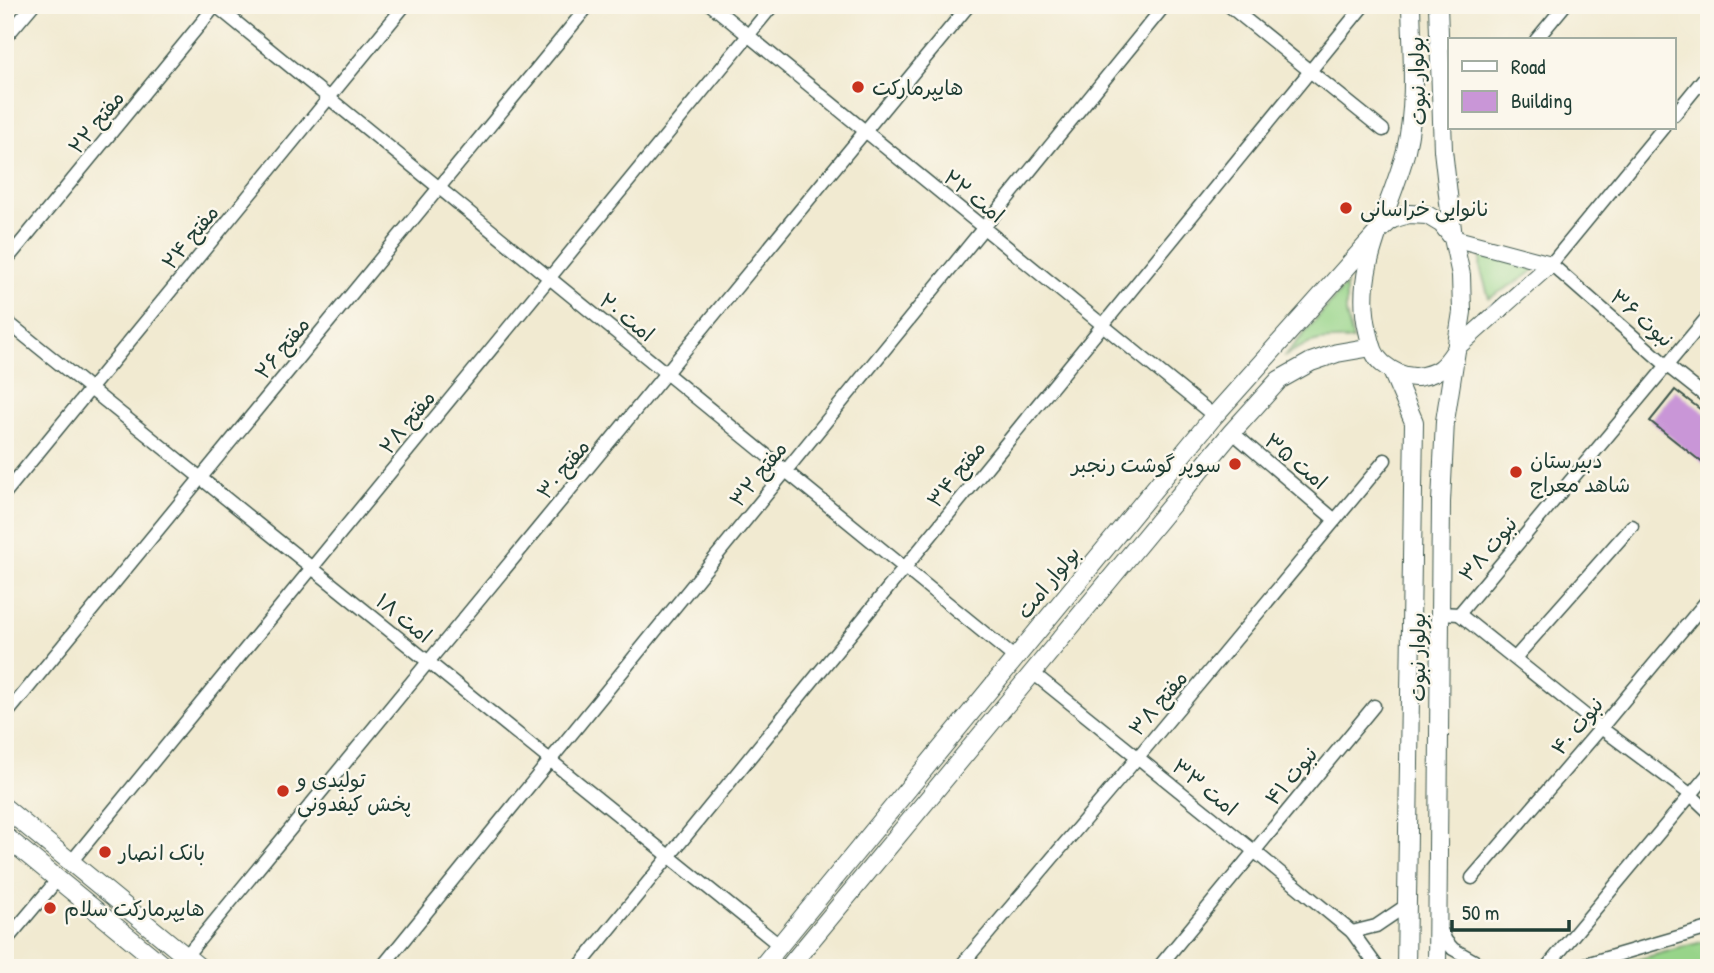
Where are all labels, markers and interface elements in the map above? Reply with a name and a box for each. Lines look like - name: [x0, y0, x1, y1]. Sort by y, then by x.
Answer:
- street label: بولوار نبوت: [1401, 36, 1433, 126]
- legend: [1448, 38, 1676, 130]
- text: Road: [1511, 52, 1545, 81]
- place label: هایپرمارکت: [872, 73, 963, 102]
- marker: هایپرمارکت: [850, 79, 866, 95]
- street label: مفتح ۲۲: [61, 84, 131, 160]
- text: Building: [1511, 86, 1572, 115]
- street label: امت ۲۲: [937, 163, 1011, 229]
- place label: نانوایی خراسانی: [1360, 194, 1489, 223]
- street label: مفتح ۲۴: [155, 199, 225, 275]
- marker: نانوایی خراسانی: [1338, 200, 1354, 216]
- street label: نبوت ۳۶: [1604, 282, 1680, 354]
- street label: امت ۲۰: [593, 286, 661, 348]
- street label: مفتح ۲۶: [248, 311, 316, 385]
- street label: مفتح ۲۸: [372, 384, 442, 460]
- street label: امت ۳۵: [1258, 426, 1334, 496]
- street label: مفتح ۳۰: [530, 433, 596, 505]
- street label: مفتح ۳۴: [920, 434, 992, 514]
- street label: مفتح ۳۲: [723, 435, 793, 513]
- place label: دبیرستان شاهد معراج: [1530, 446, 1630, 499]
- place label: سوپر گوشت رنجبر: [1070, 450, 1221, 479]
- marker: سوپر گوشت رنجبر: [1227, 456, 1243, 472]
- marker: دبیرستان شاهد معراج: [1508, 464, 1524, 480]
- street label: نبوت ۳۸: [1452, 510, 1524, 588]
- street label: بولوار امت: [1010, 539, 1086, 625]
- street label: امت ۱۸: [370, 586, 438, 650]
- street label: بولوار نبوت: [1403, 612, 1432, 702]
- street label: مفتح ۳۸: [1122, 664, 1194, 742]
- street label: نبوت ۴۰: [1544, 691, 1610, 761]
- street label: نبوت ۴۱: [1258, 740, 1324, 812]
- street label: امت ۳۳: [1166, 752, 1244, 822]
- place label: تولیدی و پخش کیفدونی: [295, 765, 411, 818]
- marker: تولیدی و پخش کیفدونی: [275, 783, 291, 799]
- place label: بانک انصار: [117, 838, 205, 867]
- marker: بانک انصار: [97, 844, 113, 860]
- scale bar: [1452, 889, 1569, 933]
- place label: هایپرمارکت سلام: [64, 894, 205, 925]
- text: 50 m: [1462, 898, 1499, 927]
- marker: هایپرمارکت سلام: [42, 900, 58, 916]

